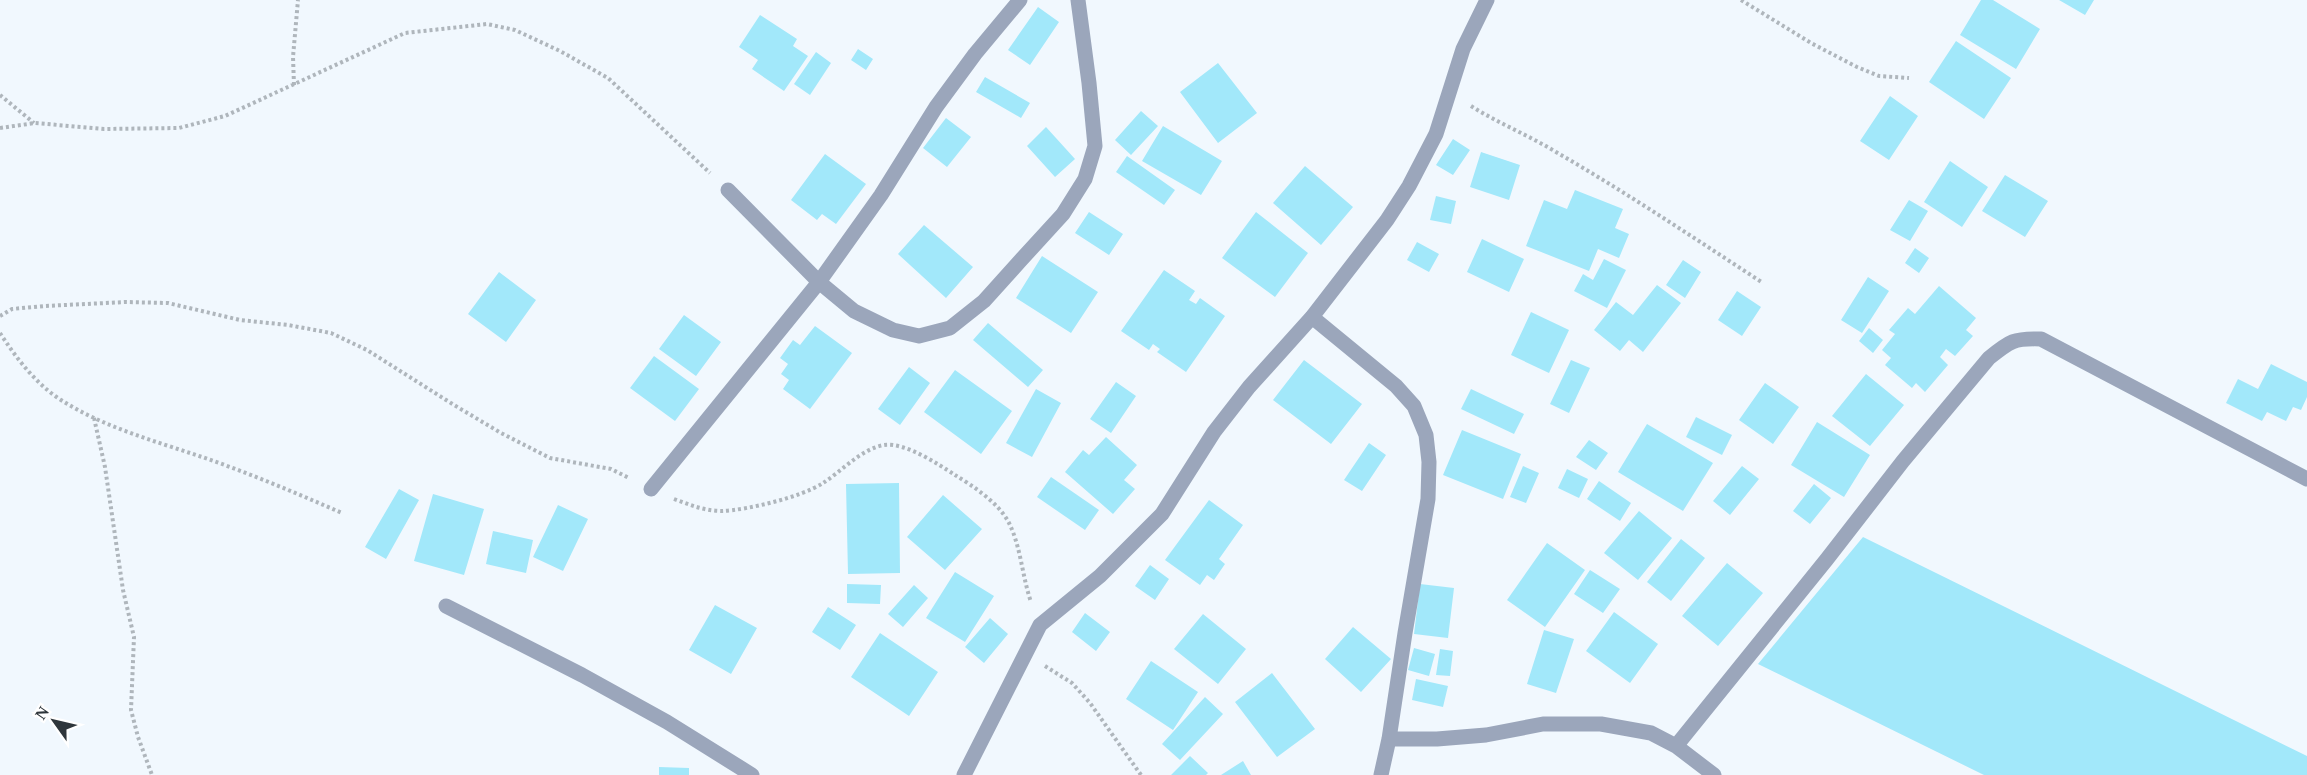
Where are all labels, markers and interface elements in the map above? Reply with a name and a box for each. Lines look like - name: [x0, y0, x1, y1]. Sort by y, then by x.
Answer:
- north arrow: [24, 691, 84, 751]
- text: N: [32, 703, 53, 722]

